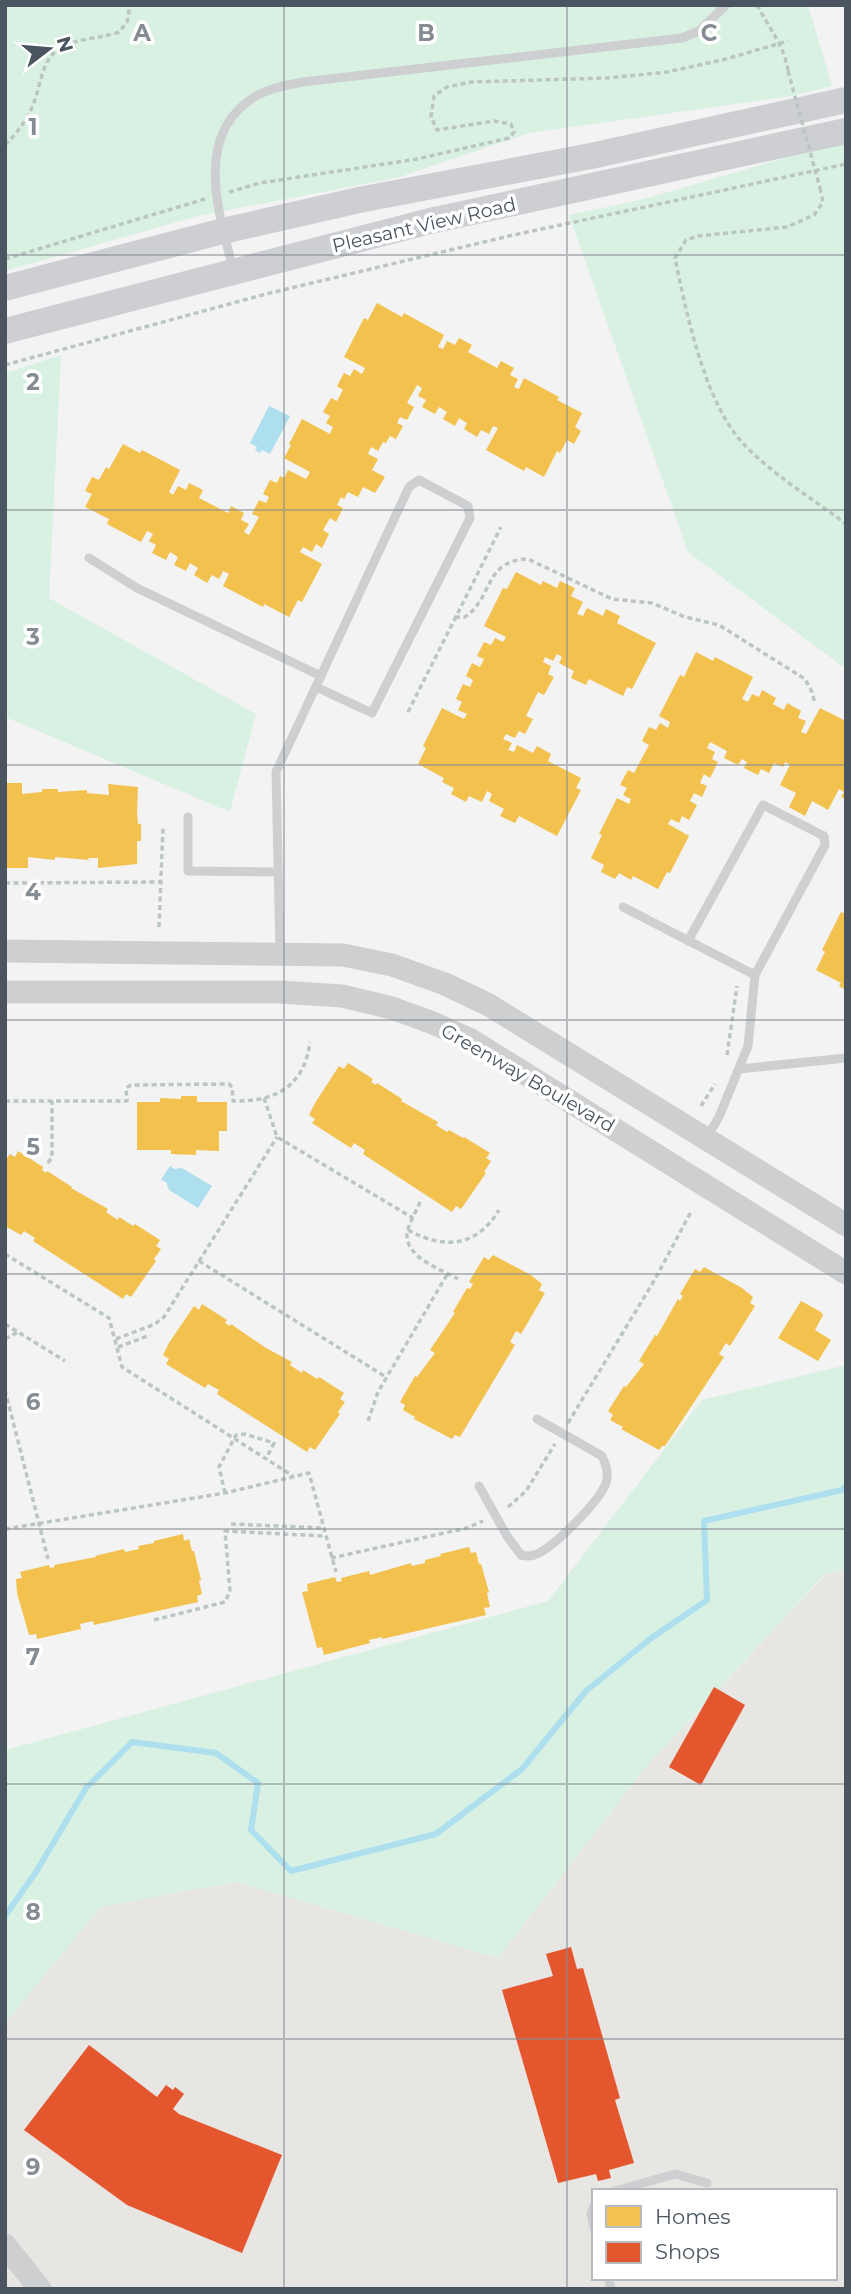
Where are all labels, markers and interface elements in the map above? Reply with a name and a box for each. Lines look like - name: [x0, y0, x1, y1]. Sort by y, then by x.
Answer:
- north arrow: [14, 14, 84, 84]
- text: A: [132, 19, 151, 47]
- text: B: [417, 19, 435, 47]
- text: C: [701, 19, 718, 47]
- text: N: [52, 34, 78, 55]
- text: 1: [28, 113, 38, 141]
- street label: Pleasant View Road: [330, 193, 518, 257]
- text: 2: [26, 368, 40, 396]
- text: 3: [25, 623, 40, 651]
- text: 4: [25, 878, 41, 906]
- street label: Greenway Boulevard: [437, 1019, 619, 1137]
- text: 5: [26, 1133, 40, 1161]
- text: 6: [26, 1388, 41, 1416]
- text: 7: [26, 1643, 40, 1671]
- text: 8: [25, 1898, 41, 1926]
- text: 9: [26, 2153, 40, 2181]
- legend: [592, 2189, 837, 2280]
- text: Homes: [655, 2204, 730, 2229]
- text: Shops: [655, 2239, 720, 2264]

